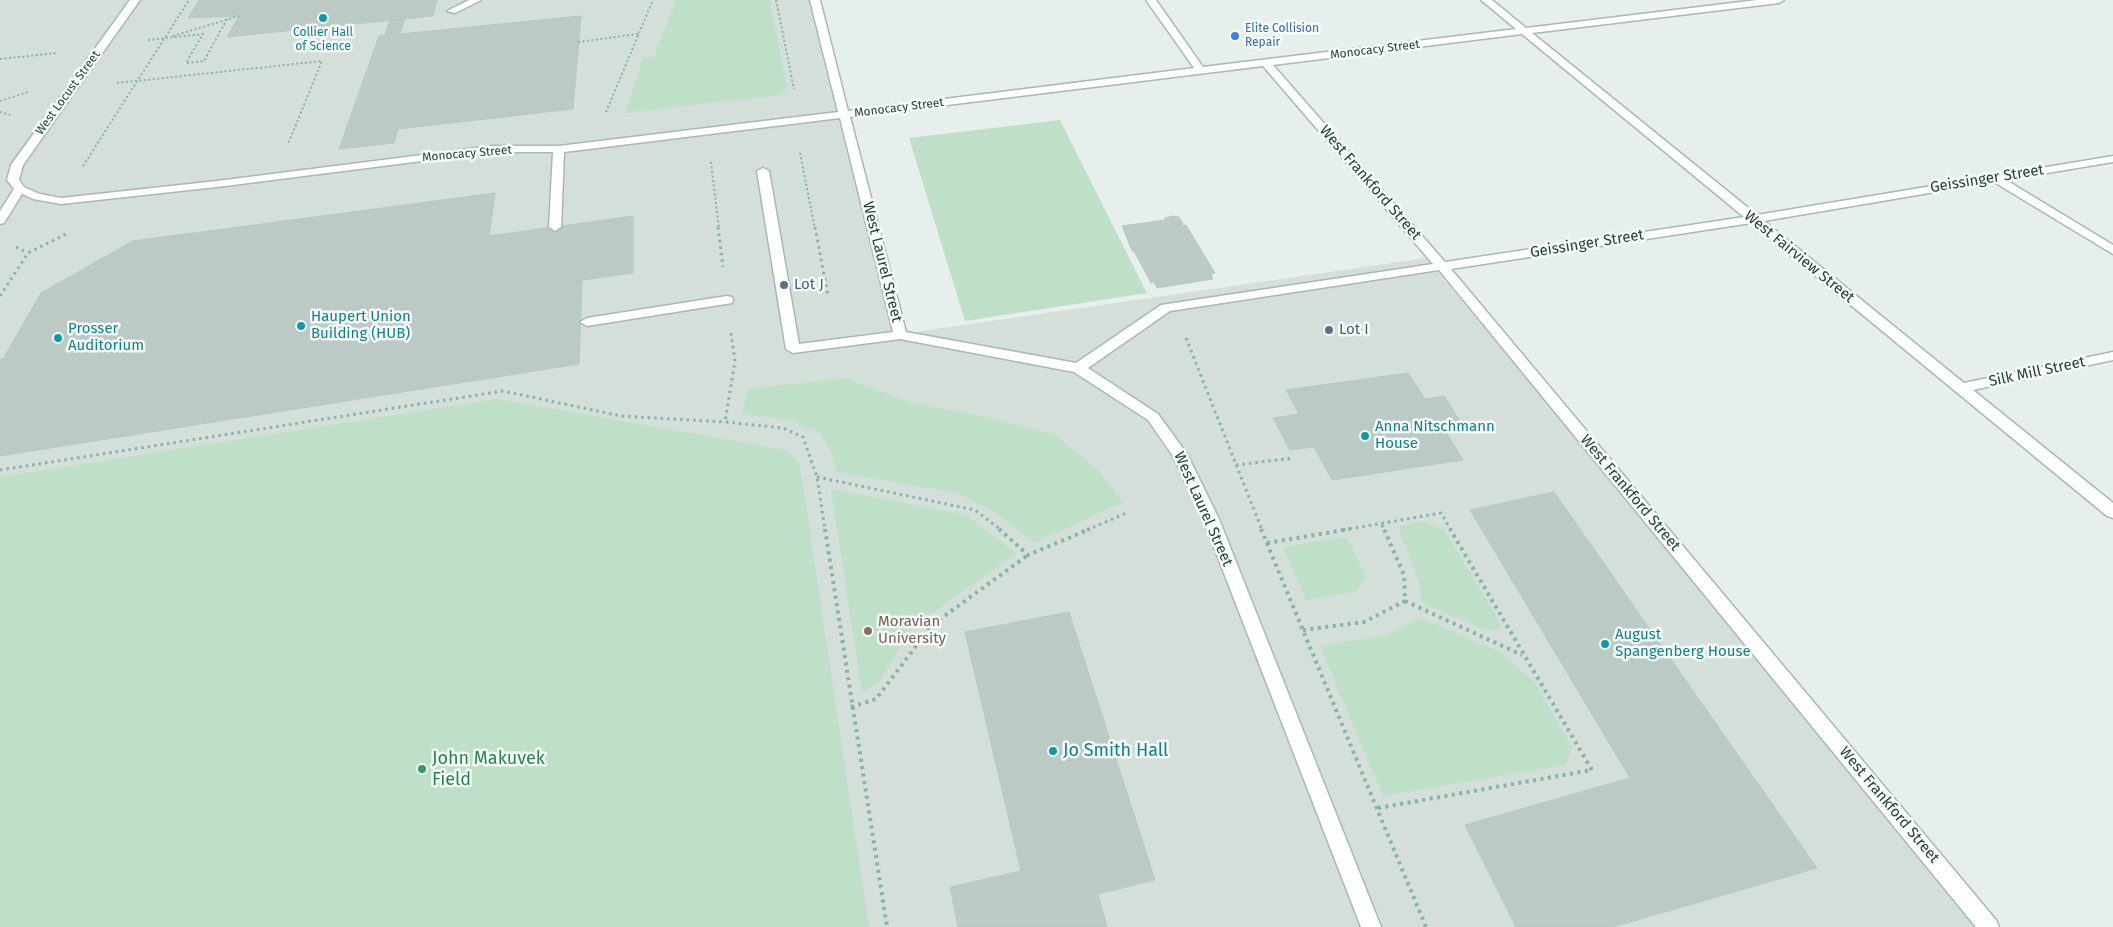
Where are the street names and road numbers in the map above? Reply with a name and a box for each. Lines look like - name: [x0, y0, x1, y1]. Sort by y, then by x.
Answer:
- street label: Monocacy Street: [1330, 37, 1420, 63]
- street label: West Locust Street: [33, 48, 103, 138]
- street label: Monocacy Street: [854, 95, 944, 121]
- street label: West Frankford Street: [1315, 122, 1425, 244]
- street label: Monocacy Street: [422, 143, 512, 165]
- street label: Geissinger Street: [1929, 161, 2045, 197]
- street label: West Laurel Street: [858, 200, 906, 324]
- street label: West Fairview Street: [1740, 207, 1858, 307]
- street label: Geissinger Street: [1529, 226, 1645, 262]
- street label: Silk Mill Street: [1987, 353, 2087, 391]
- street label: West Frankford Street: [1576, 431, 1684, 555]
- street label: West Laurel Street: [1170, 449, 1236, 569]
- street label: West Frankford Street: [1835, 743, 1943, 867]

